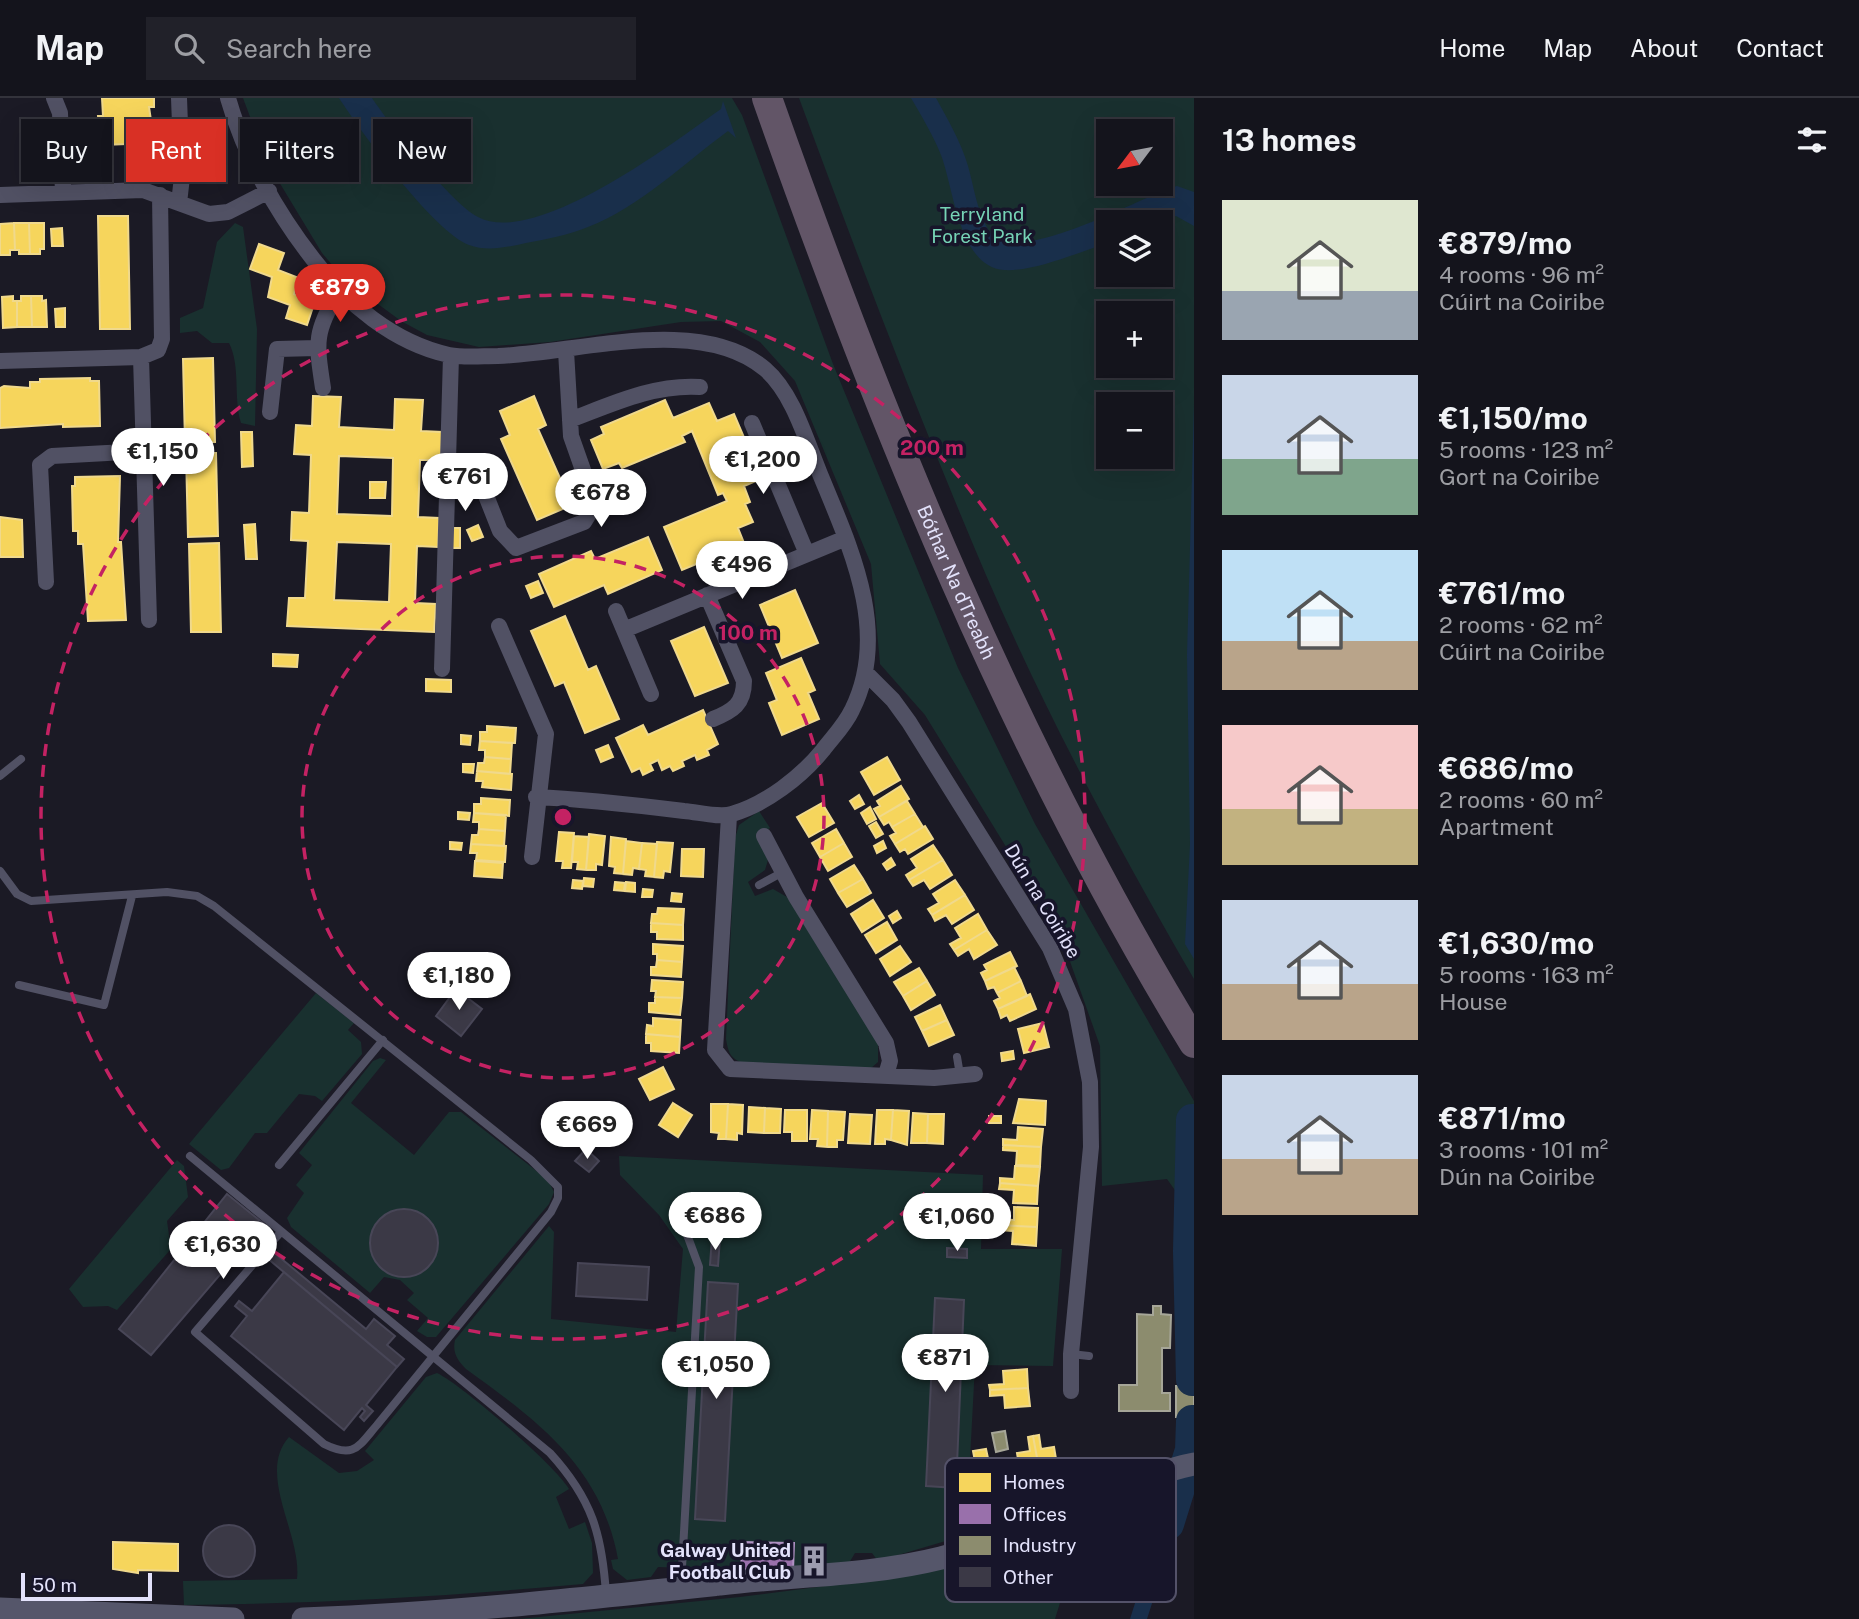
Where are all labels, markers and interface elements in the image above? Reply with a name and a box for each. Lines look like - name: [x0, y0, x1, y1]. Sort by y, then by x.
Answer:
- search box: [146, 17, 636, 80]
- text: Map: [35, 29, 104, 67]
- icon: search: [170, 29, 208, 67]
- text: Search here: [226, 33, 372, 64]
- text: Home: [1439, 34, 1505, 62]
- text: Map: [1543, 34, 1592, 62]
- text: About: [1630, 34, 1698, 62]
- text: Contact: [1736, 34, 1824, 62]
- chip: Buy: [21, 119, 112, 182]
- chip: Rent: [126, 119, 226, 182]
- chip: Filters: [240, 119, 359, 182]
- chip: New: [373, 119, 471, 182]
- north arrow: [1096, 119, 1172, 196]
- map controls: [1096, 119, 1173, 469]
- icon: filters: [1793, 121, 1831, 159]
- text: 13 homes: [1222, 122, 1357, 158]
- park label: Terryland Forest Park: [931, 203, 1033, 247]
- button: layers: [1096, 210, 1173, 287]
- text: €879/mo: [1439, 225, 1572, 261]
- icon: home: [1278, 228, 1362, 312]
- text: 4 rooms · 96 m²: [1439, 261, 1604, 288]
- pin: €879: [299, 264, 381, 324]
- text: €879: [310, 273, 370, 300]
- text: Cúirt na Coiribe: [1439, 288, 1605, 315]
- button: +: [1096, 301, 1173, 378]
- button: −: [1096, 392, 1173, 469]
- text: €1,150/mo: [1439, 400, 1588, 436]
- icon: home: [1278, 403, 1362, 487]
- pin: €1,150: [106, 428, 220, 488]
- text: 200 m: [900, 435, 964, 460]
- pin: €1,200: [706, 436, 820, 496]
- text: 5 rooms · 123 m²: [1439, 436, 1613, 463]
- text: €1,150: [127, 437, 199, 464]
- text: €1,200: [725, 445, 801, 472]
- pin: €761: [424, 454, 506, 513]
- text: €761: [438, 462, 492, 489]
- text: Gort na Coiribe: [1439, 463, 1600, 490]
- pin: €678: [560, 470, 642, 529]
- text: €678: [571, 478, 631, 505]
- street label: Bóthar Na dTreabh: [913, 502, 1000, 663]
- pin: €496: [701, 542, 783, 601]
- text: €496: [712, 550, 772, 577]
- text: €761/mo: [1439, 575, 1565, 611]
- icon: home: [1278, 578, 1362, 662]
- text: 2 rooms · 62 m²: [1439, 611, 1603, 638]
- text: 100 m: [718, 620, 778, 645]
- text: Cúirt na Coiribe: [1439, 638, 1605, 665]
- text: €686/mo: [1439, 750, 1574, 786]
- icon: home: [1278, 753, 1362, 837]
- text: 2 rooms · 60 m²: [1439, 786, 1603, 813]
- centre of rings: [551, 805, 575, 829]
- text: Apartment: [1439, 813, 1554, 840]
- street label: Dún na Coiribe: [1000, 840, 1086, 962]
- text: €1,630/mo: [1439, 925, 1594, 961]
- icon: home: [1278, 928, 1362, 1012]
- pin: €1,180: [402, 953, 516, 1012]
- text: €1,180: [423, 961, 495, 988]
- text: 5 rooms · 163 m²: [1439, 961, 1614, 988]
- text: House: [1439, 988, 1507, 1015]
- text: €871/mo: [1439, 1100, 1566, 1136]
- pin: €669: [546, 1102, 628, 1161]
- icon: home: [1278, 1103, 1362, 1187]
- text: €669: [557, 1110, 617, 1137]
- text: 3 rooms · 101 m²: [1439, 1136, 1608, 1163]
- text: Dún na Coiribe: [1439, 1163, 1595, 1190]
- pin: €686: [674, 1192, 756, 1252]
- pin: €1,060: [900, 1194, 1014, 1253]
- text: €686: [685, 1201, 745, 1228]
- text: €1,060: [919, 1202, 995, 1229]
- pin: €1,630: [166, 1222, 280, 1281]
- text: €1,630: [185, 1230, 261, 1257]
- pin: €871: [904, 1334, 986, 1394]
- pin: €1,050: [659, 1342, 773, 1401]
- text: €871: [918, 1343, 972, 1370]
- text: €1,050: [678, 1350, 754, 1377]
- legend: [945, 1458, 1176, 1602]
- text: Homes: [1003, 1471, 1065, 1493]
- text: Offices: [1003, 1503, 1067, 1525]
- text: Industry: [1003, 1534, 1076, 1556]
- place label: Galway United Football Club: [660, 1539, 791, 1583]
- building icon: Galway United Football Club: [797, 1544, 831, 1578]
- text: Other: [1003, 1566, 1053, 1588]
- scale bar: [21, 1570, 152, 1602]
- text: 50 m: [32, 1574, 77, 1596]

